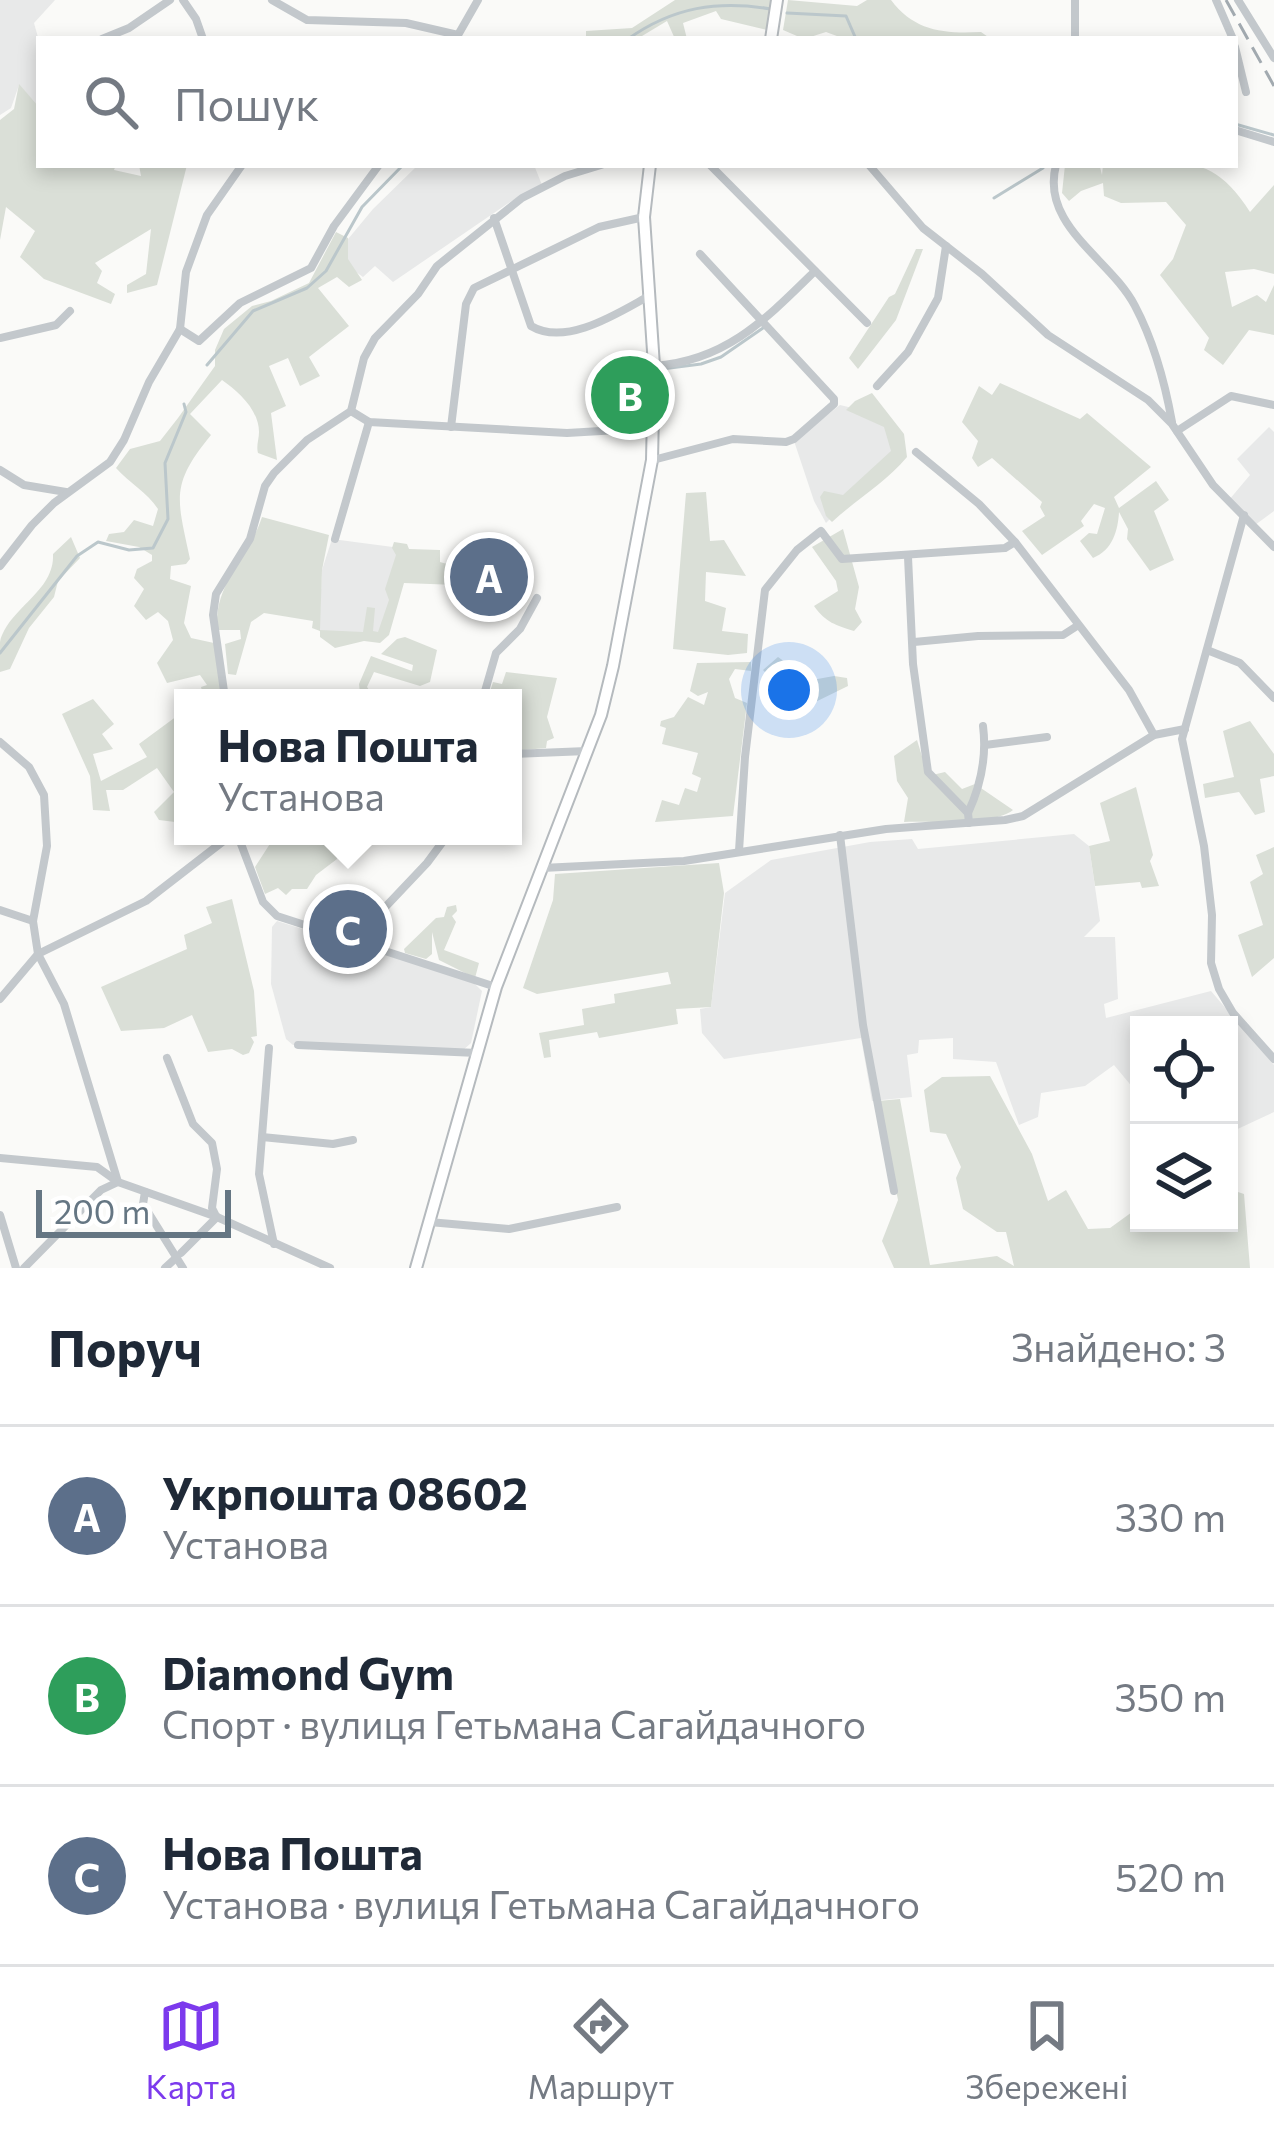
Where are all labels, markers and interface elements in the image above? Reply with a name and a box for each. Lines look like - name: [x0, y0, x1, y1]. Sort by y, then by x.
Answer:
- search box: [36, 36, 1238, 168]
- icon: search: [78, 69, 144, 135]
- text: Пошук: [174, 75, 319, 130]
- pin: B: [591, 350, 669, 440]
- pin: A: [450, 532, 528, 622]
- your location: [759, 660, 819, 720]
- popup: [174, 689, 522, 845]
- text: Нова Пошта: [218, 716, 478, 771]
- text: Установа: [218, 771, 385, 819]
- pin: C: [309, 884, 387, 974]
- map controls: [1130, 1016, 1238, 1232]
- button: locate: [1130, 1016, 1238, 1124]
- button: layers: [1130, 1124, 1238, 1232]
- scale bar: [36, 1184, 231, 1237]
- text: 200 m: [54, 1190, 150, 1231]
- text: Поруч: [48, 1315, 202, 1378]
- text: Знайдено: 3: [1011, 1322, 1226, 1370]
- text: Укрпошта 08602: [162, 1464, 528, 1519]
- text: A: [73, 1492, 101, 1540]
- text: 330 m: [1115, 1492, 1226, 1540]
- text: Установа: [162, 1519, 329, 1567]
- text: Diamond Gym: [162, 1644, 454, 1699]
- text: B: [74, 1672, 100, 1720]
- text: 350 m: [1114, 1672, 1226, 1720]
- text: Спорт · вулиця Гетьмана Сагайдачного: [162, 1699, 866, 1747]
- text: Нова Пошта: [162, 1824, 423, 1879]
- text: C: [74, 1852, 100, 1900]
- text: 520 m: [1115, 1852, 1226, 1900]
- text: Установа · вулиця Гетьмана Сагайдачного: [162, 1879, 920, 1927]
- tab: Карта: [146, 1993, 237, 2106]
- tab: Маршрут: [528, 1993, 674, 2106]
- tab: Збережені: [965, 1993, 1128, 2106]

